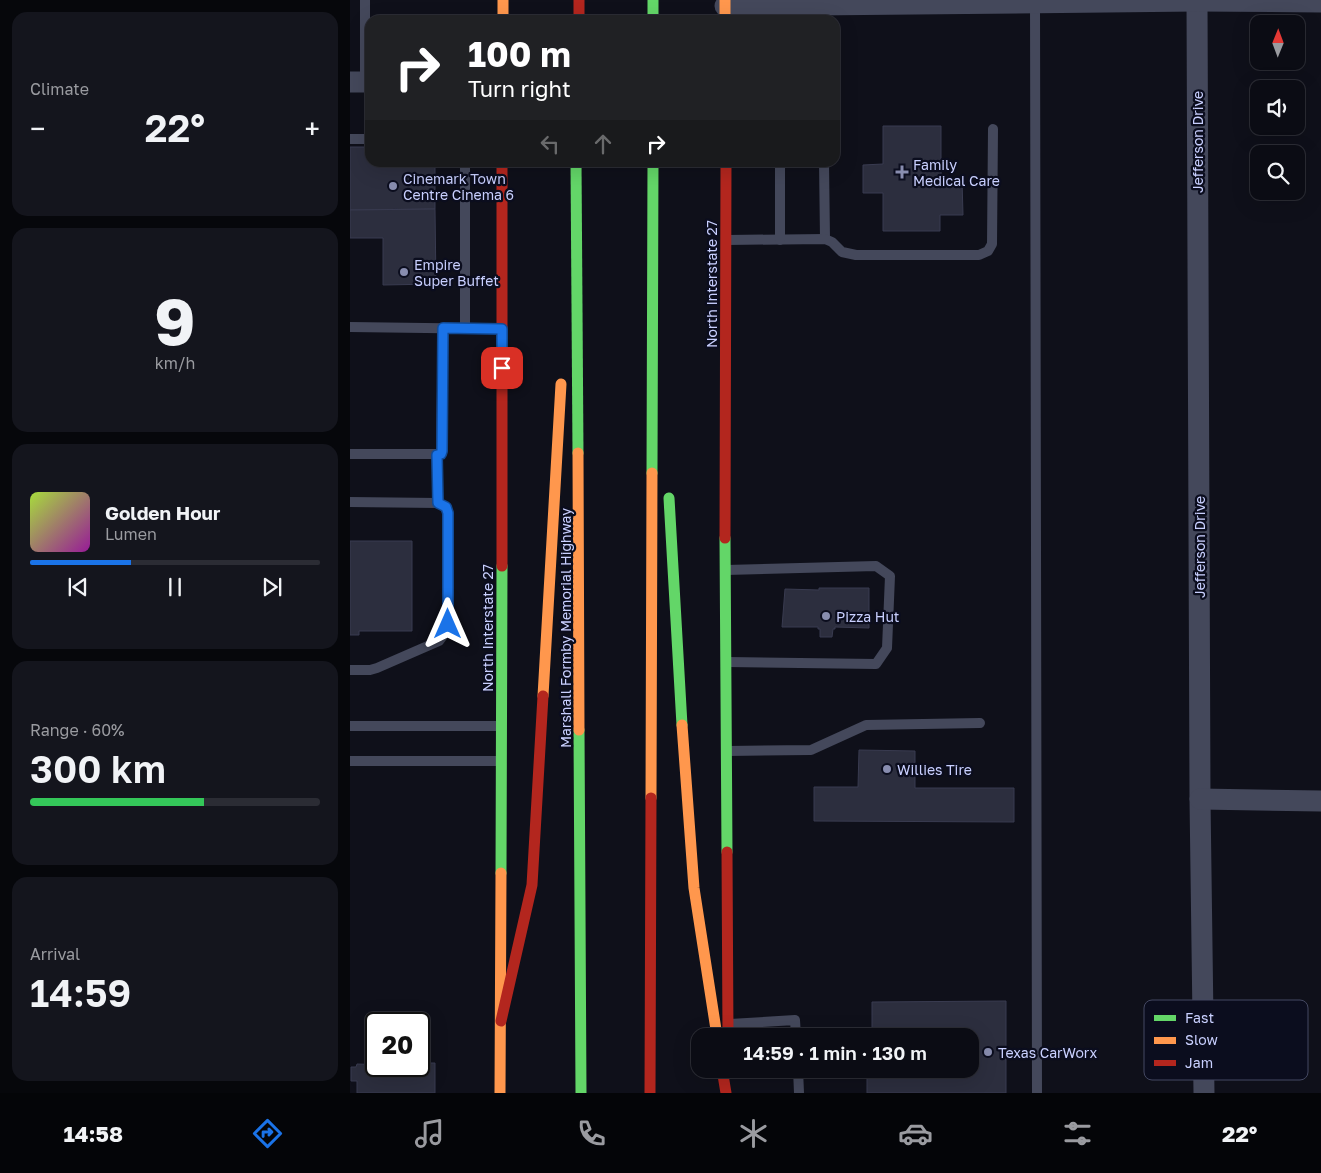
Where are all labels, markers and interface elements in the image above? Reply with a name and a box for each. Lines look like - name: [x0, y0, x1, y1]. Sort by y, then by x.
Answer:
- north arrow: [1250, 15, 1305, 70]
- map controls: [1250, 15, 1305, 200]
- text: 100 m: [468, 33, 571, 75]
- icon: right: [385, 35, 450, 100]
- text: Turn right: [468, 75, 571, 102]
- text: Climate: [30, 79, 89, 99]
- button: sound: [1250, 80, 1305, 135]
- street label: Jefferson Drive: [1189, 91, 1206, 193]
- text: 22°: [145, 105, 205, 150]
- text: −: [30, 112, 45, 145]
- text: +: [305, 112, 320, 145]
- icon: left: [536, 130, 564, 158]
- icon: ahead: [589, 130, 617, 158]
- icon: right: [642, 130, 670, 158]
- button: search: [1250, 145, 1305, 200]
- place label: Family Medical Care: [913, 156, 1000, 189]
- marker: Family Medical Care: [895, 165, 909, 179]
- place label: Cinemark Town Centre Cinema 6: [403, 170, 514, 203]
- marker: Cinemark Town Centre Cinema 6: [387, 180, 399, 192]
- street label: North Interstate 27: [703, 220, 720, 348]
- place label: Empire Super Buffet: [414, 256, 499, 289]
- marker: Empire Super Buffet: [398, 266, 410, 278]
- text: 9: [154, 281, 196, 359]
- pin: [481, 347, 523, 389]
- text: km/h: [155, 353, 195, 373]
- icon: arrive: [488, 354, 516, 382]
- street label: Jefferson Drive: [1191, 496, 1208, 598]
- text: Golden Hour: [105, 501, 220, 524]
- street label: Marshall Formby Memorial Highway: [557, 508, 574, 748]
- text: Lumen: [105, 524, 157, 544]
- street label: North Interstate 27: [479, 564, 496, 692]
- icon: previous: [64, 573, 92, 601]
- icon: pause: [161, 573, 189, 601]
- icon: next: [258, 573, 286, 601]
- position arrow: [421, 597, 473, 649]
- place label: Pizza Hut: [836, 608, 899, 625]
- marker: Pizza Hut: [820, 610, 832, 622]
- text: Range · 60%: [30, 720, 125, 740]
- text: 300 km: [30, 746, 166, 791]
- place label: Willies Tire: [897, 761, 972, 778]
- marker: Willies Tire: [881, 763, 893, 775]
- text: Arrival: [30, 944, 80, 964]
- text: 14:59: [30, 970, 131, 1015]
- legend: [1144, 1000, 1308, 1080]
- text: Fast: [1185, 1009, 1214, 1026]
- speed limit sign: 20: [365, 1012, 430, 1077]
- text: Slow: [1185, 1031, 1218, 1048]
- text: 14:59 · 1 min · 130 m: [743, 1041, 927, 1064]
- place label: Texas CarWorx: [998, 1044, 1097, 1061]
- marker: Texas CarWorx: [982, 1046, 994, 1058]
- text: Jam: [1185, 1054, 1213, 1071]
- icon: directions: [250, 1116, 285, 1151]
- icon: music: [412, 1116, 447, 1151]
- icon: phone: [574, 1116, 609, 1151]
- icon: climate: [736, 1116, 771, 1151]
- icon: car: [898, 1116, 933, 1151]
- icon: filters: [1060, 1116, 1095, 1151]
- text: 14:58: [63, 1120, 123, 1147]
- text: 22°: [1222, 1120, 1257, 1147]

